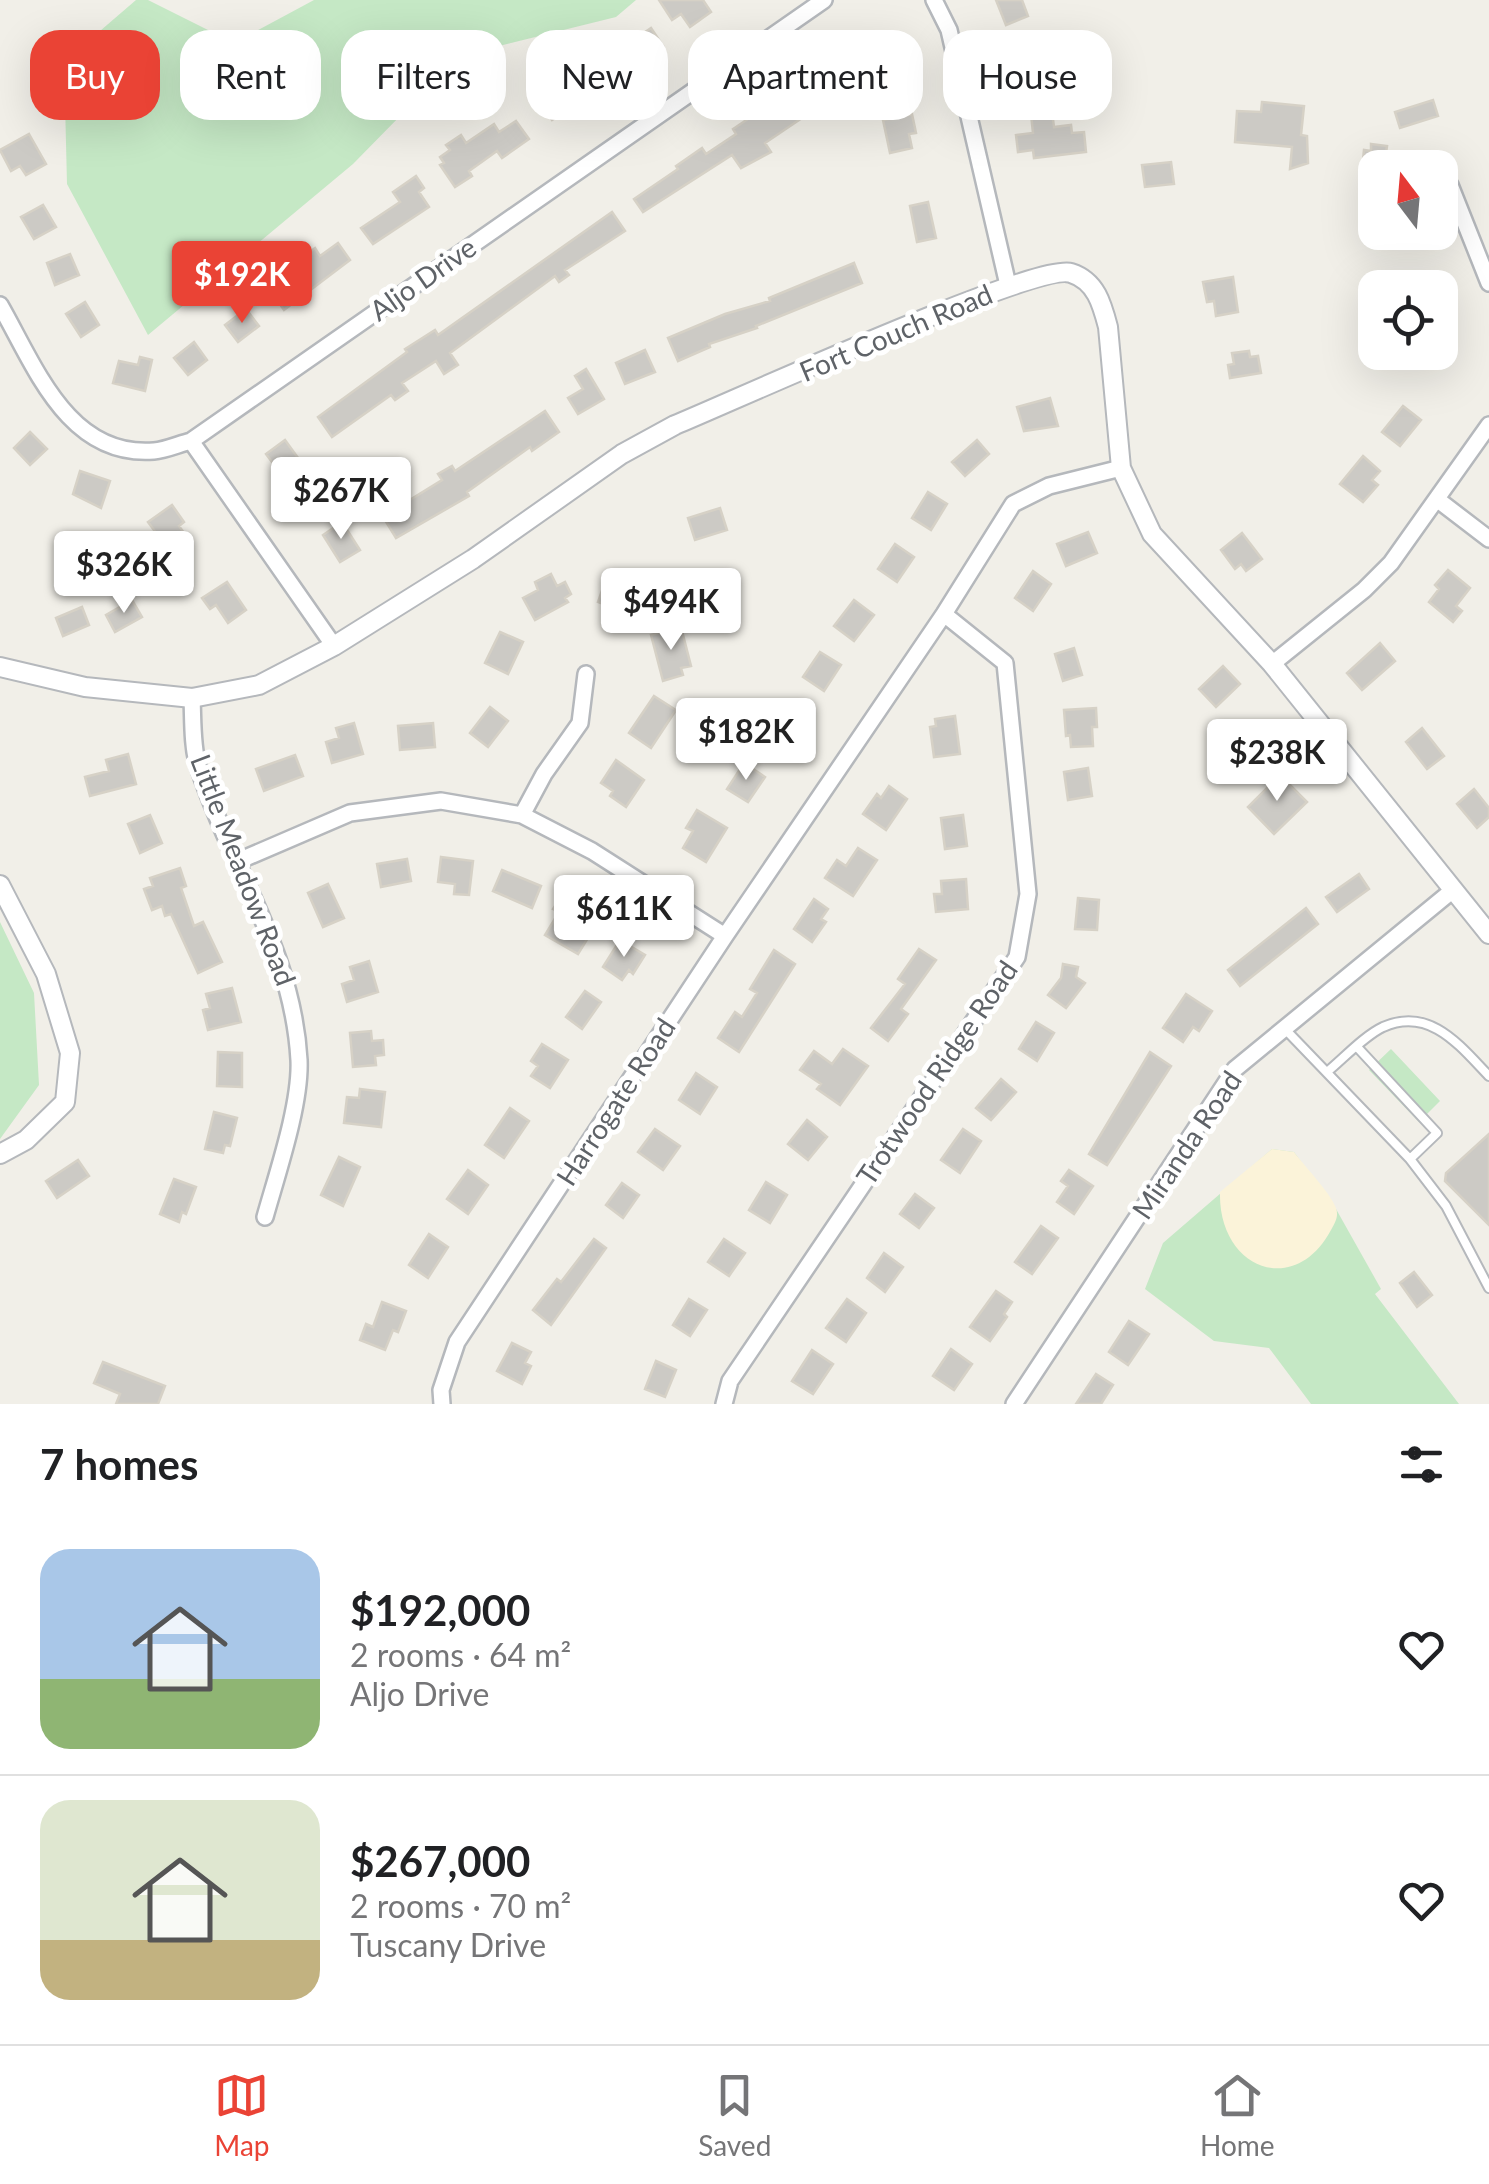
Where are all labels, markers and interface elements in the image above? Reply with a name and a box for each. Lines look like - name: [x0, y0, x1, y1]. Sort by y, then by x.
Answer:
- chip: Buy: [30, 30, 160, 120]
- chip: Rent: [180, 30, 321, 120]
- chip: Filters: [341, 30, 506, 120]
- chip: New: [526, 30, 668, 120]
- chip: Apartment: [688, 30, 923, 120]
- chip: House: [943, 30, 1112, 120]
- north arrow: [1358, 150, 1458, 250]
- map controls: [1358, 150, 1458, 370]
- street label: Aljo Drive: [363, 229, 482, 327]
- pin: $192K: [172, 241, 312, 326]
- text: $192K: [194, 254, 290, 293]
- button: locate: [1358, 270, 1458, 370]
- street label: Fort Couch Road: [794, 276, 997, 388]
- pin: $267K: [271, 457, 411, 542]
- text: $267K: [293, 470, 389, 509]
- pin: $326K: [54, 531, 194, 616]
- text: $326K: [76, 544, 172, 583]
- pin: $494K: [601, 568, 741, 653]
- text: $494K: [623, 581, 719, 620]
- pin: $182K: [676, 698, 816, 783]
- text: $182K: [698, 711, 794, 750]
- pin: $238K: [1207, 719, 1347, 804]
- text: $238K: [1229, 732, 1325, 771]
- street label: Little Meadow Road: [184, 749, 304, 990]
- pin: $611K: [554, 875, 694, 960]
- text: $611K: [576, 888, 672, 927]
- street label: Trotwood Ridge Road: [848, 954, 1024, 1191]
- street label: Harrogate Road: [548, 1011, 682, 1192]
- street label: Miranda Road: [1124, 1064, 1248, 1225]
- icon: filters: [1394, 1437, 1449, 1492]
- text: 7 homes: [40, 1439, 198, 1489]
- text: $192,000: [350, 1585, 530, 1635]
- icon: home: [120, 1589, 240, 1709]
- icon: heart: [1394, 1622, 1449, 1677]
- text: 2 rooms · 64 m²: [350, 1635, 571, 1674]
- text: Aljo Drive: [350, 1674, 489, 1713]
- text: $267,000: [350, 1836, 530, 1886]
- icon: home: [120, 1840, 240, 1960]
- icon: heart: [1394, 1873, 1449, 1928]
- text: 2 rooms · 70 m²: [350, 1886, 571, 1925]
- text: Tuscany Drive: [350, 1925, 546, 1964]
- tab: Map: [214, 2068, 270, 2162]
- tab: Saved: [698, 2068, 771, 2162]
- tab: Home: [1200, 2068, 1275, 2162]

